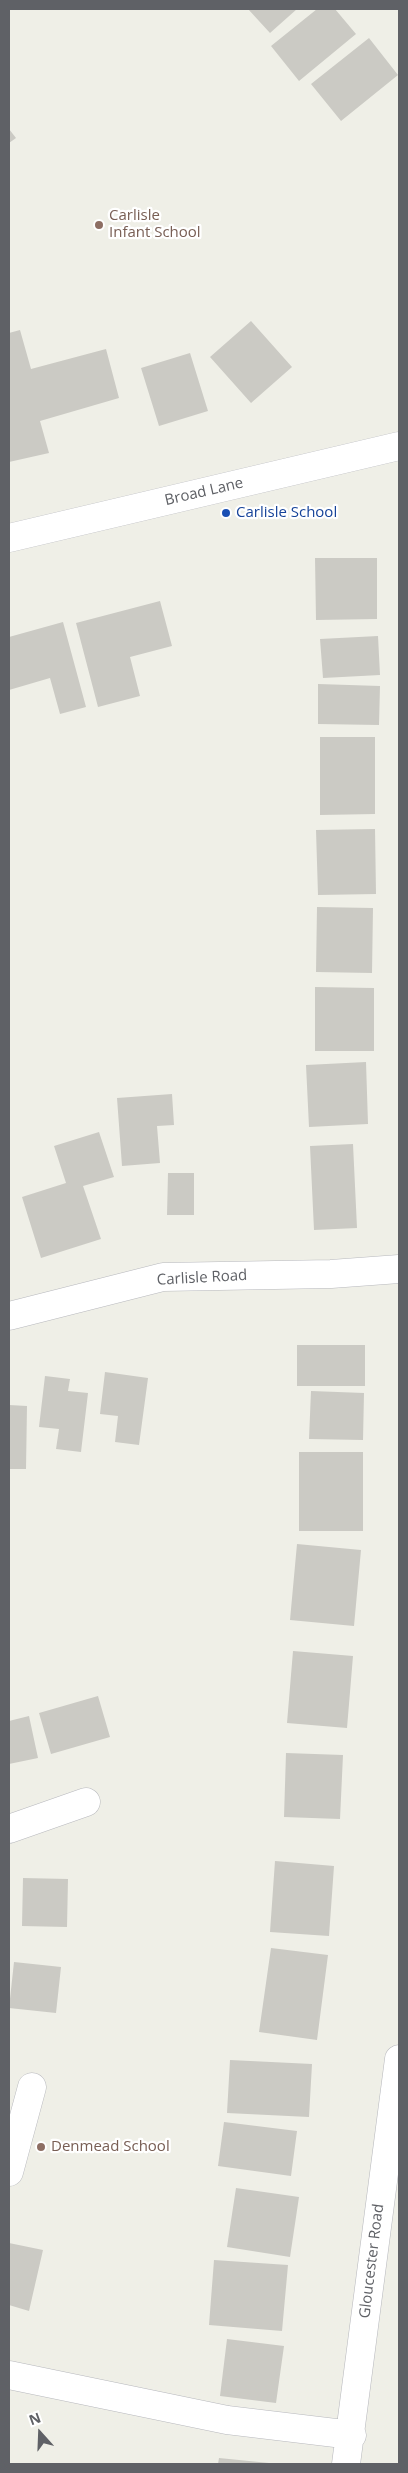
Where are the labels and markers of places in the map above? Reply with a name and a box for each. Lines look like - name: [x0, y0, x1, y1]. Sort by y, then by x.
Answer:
- place label: Carlisle Infant School: [109, 207, 201, 242]
- marker: Carlisle Infant School: [93, 219, 105, 231]
- place label: Carlisle School: [236, 504, 337, 522]
- marker: Carlisle School: [220, 507, 232, 519]
- place label: Denmead School: [51, 2138, 170, 2156]
- marker: Denmead School: [35, 2141, 47, 2153]

